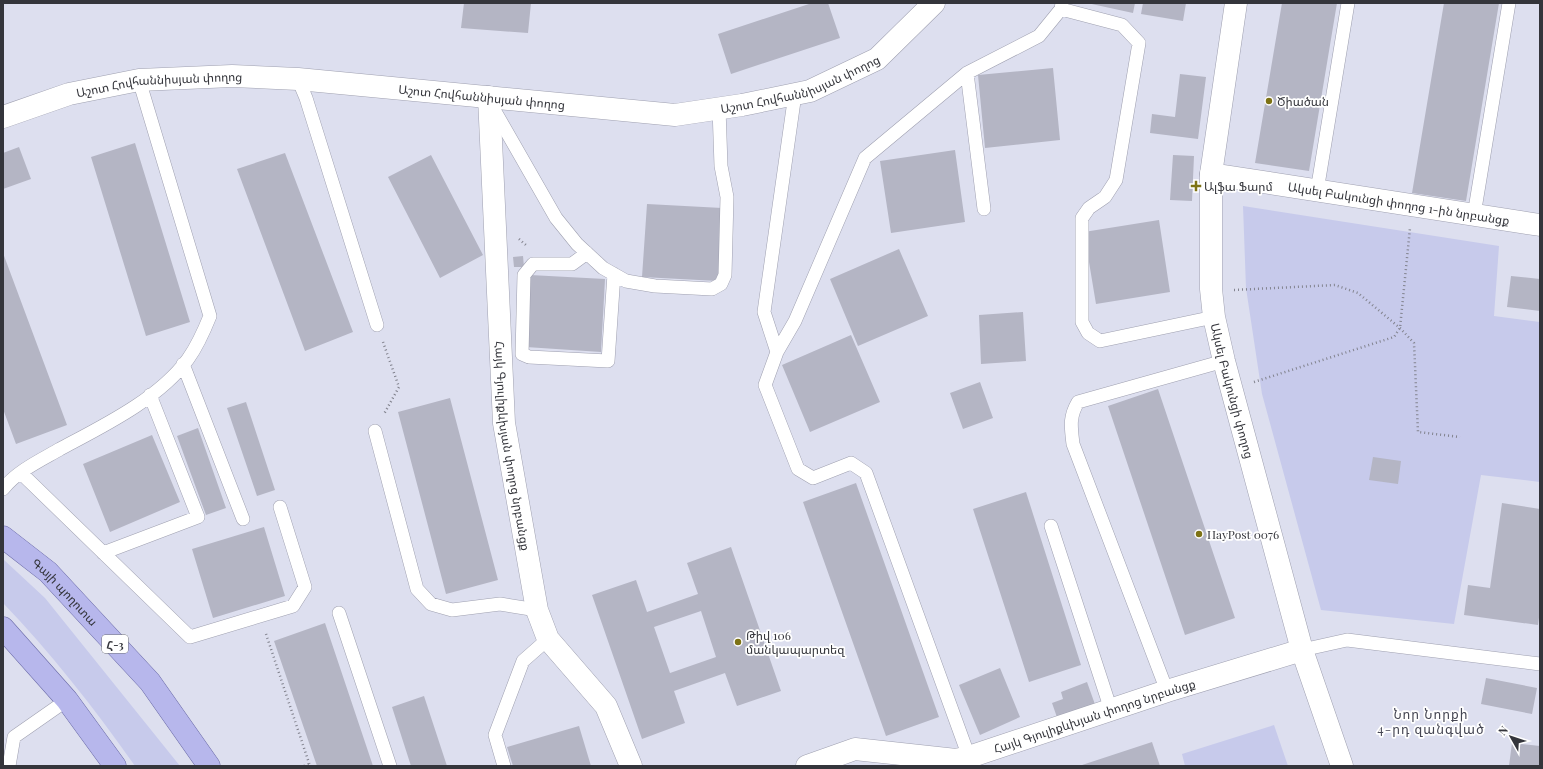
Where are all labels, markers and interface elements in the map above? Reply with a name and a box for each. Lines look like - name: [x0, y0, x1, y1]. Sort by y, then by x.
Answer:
- street label: Աշոտ Հովհաննիսյան փողոց: [719, 51, 882, 116]
- street label: Աշոտ Հովհաննիսյան փողոց: [75, 68, 243, 100]
- street label: Աշոտ Հովհաննիսյան փողոց: [398, 81, 566, 112]
- place label: Ծիածան: [1277, 93, 1329, 109]
- marker: Ծիածան: [1264, 96, 1274, 106]
- place label: Ալֆա Ֆարմ: [1204, 178, 1273, 194]
- street label: Ակսել Բակունցի փողոց 1-ին նրբանցք: [1287, 178, 1511, 228]
- marker: Ալֆա Ֆարմ: [1191, 181, 1201, 191]
- street label: Ակսել Բակունցի փողոց: [1208, 321, 1258, 460]
- street label: Հայկ Գյուլիքևխյան փողոց նրբանցք: [492, 341, 534, 552]
- place label: HayPost 0076: [1207, 526, 1279, 542]
- marker: HayPost 0076: [1194, 529, 1204, 539]
- street label: Գայի պողոտա: [29, 555, 101, 629]
- place label: Թիվ 106 մանկապարտեզ: [746, 627, 845, 657]
- road number: Հ-3: [102, 635, 128, 653]
- marker: Թիվ 106 մանկապարտեզ: [733, 637, 743, 647]
- street label: Հայկ Գյուլիքևխյան փողոց նրբանցք: [992, 675, 1197, 756]
- district label: Նոր Նորքի 4-րդ զանգված: [1377, 705, 1485, 737]
- north arrow: [1491, 717, 1531, 757]
- text: N: [1495, 723, 1511, 738]

